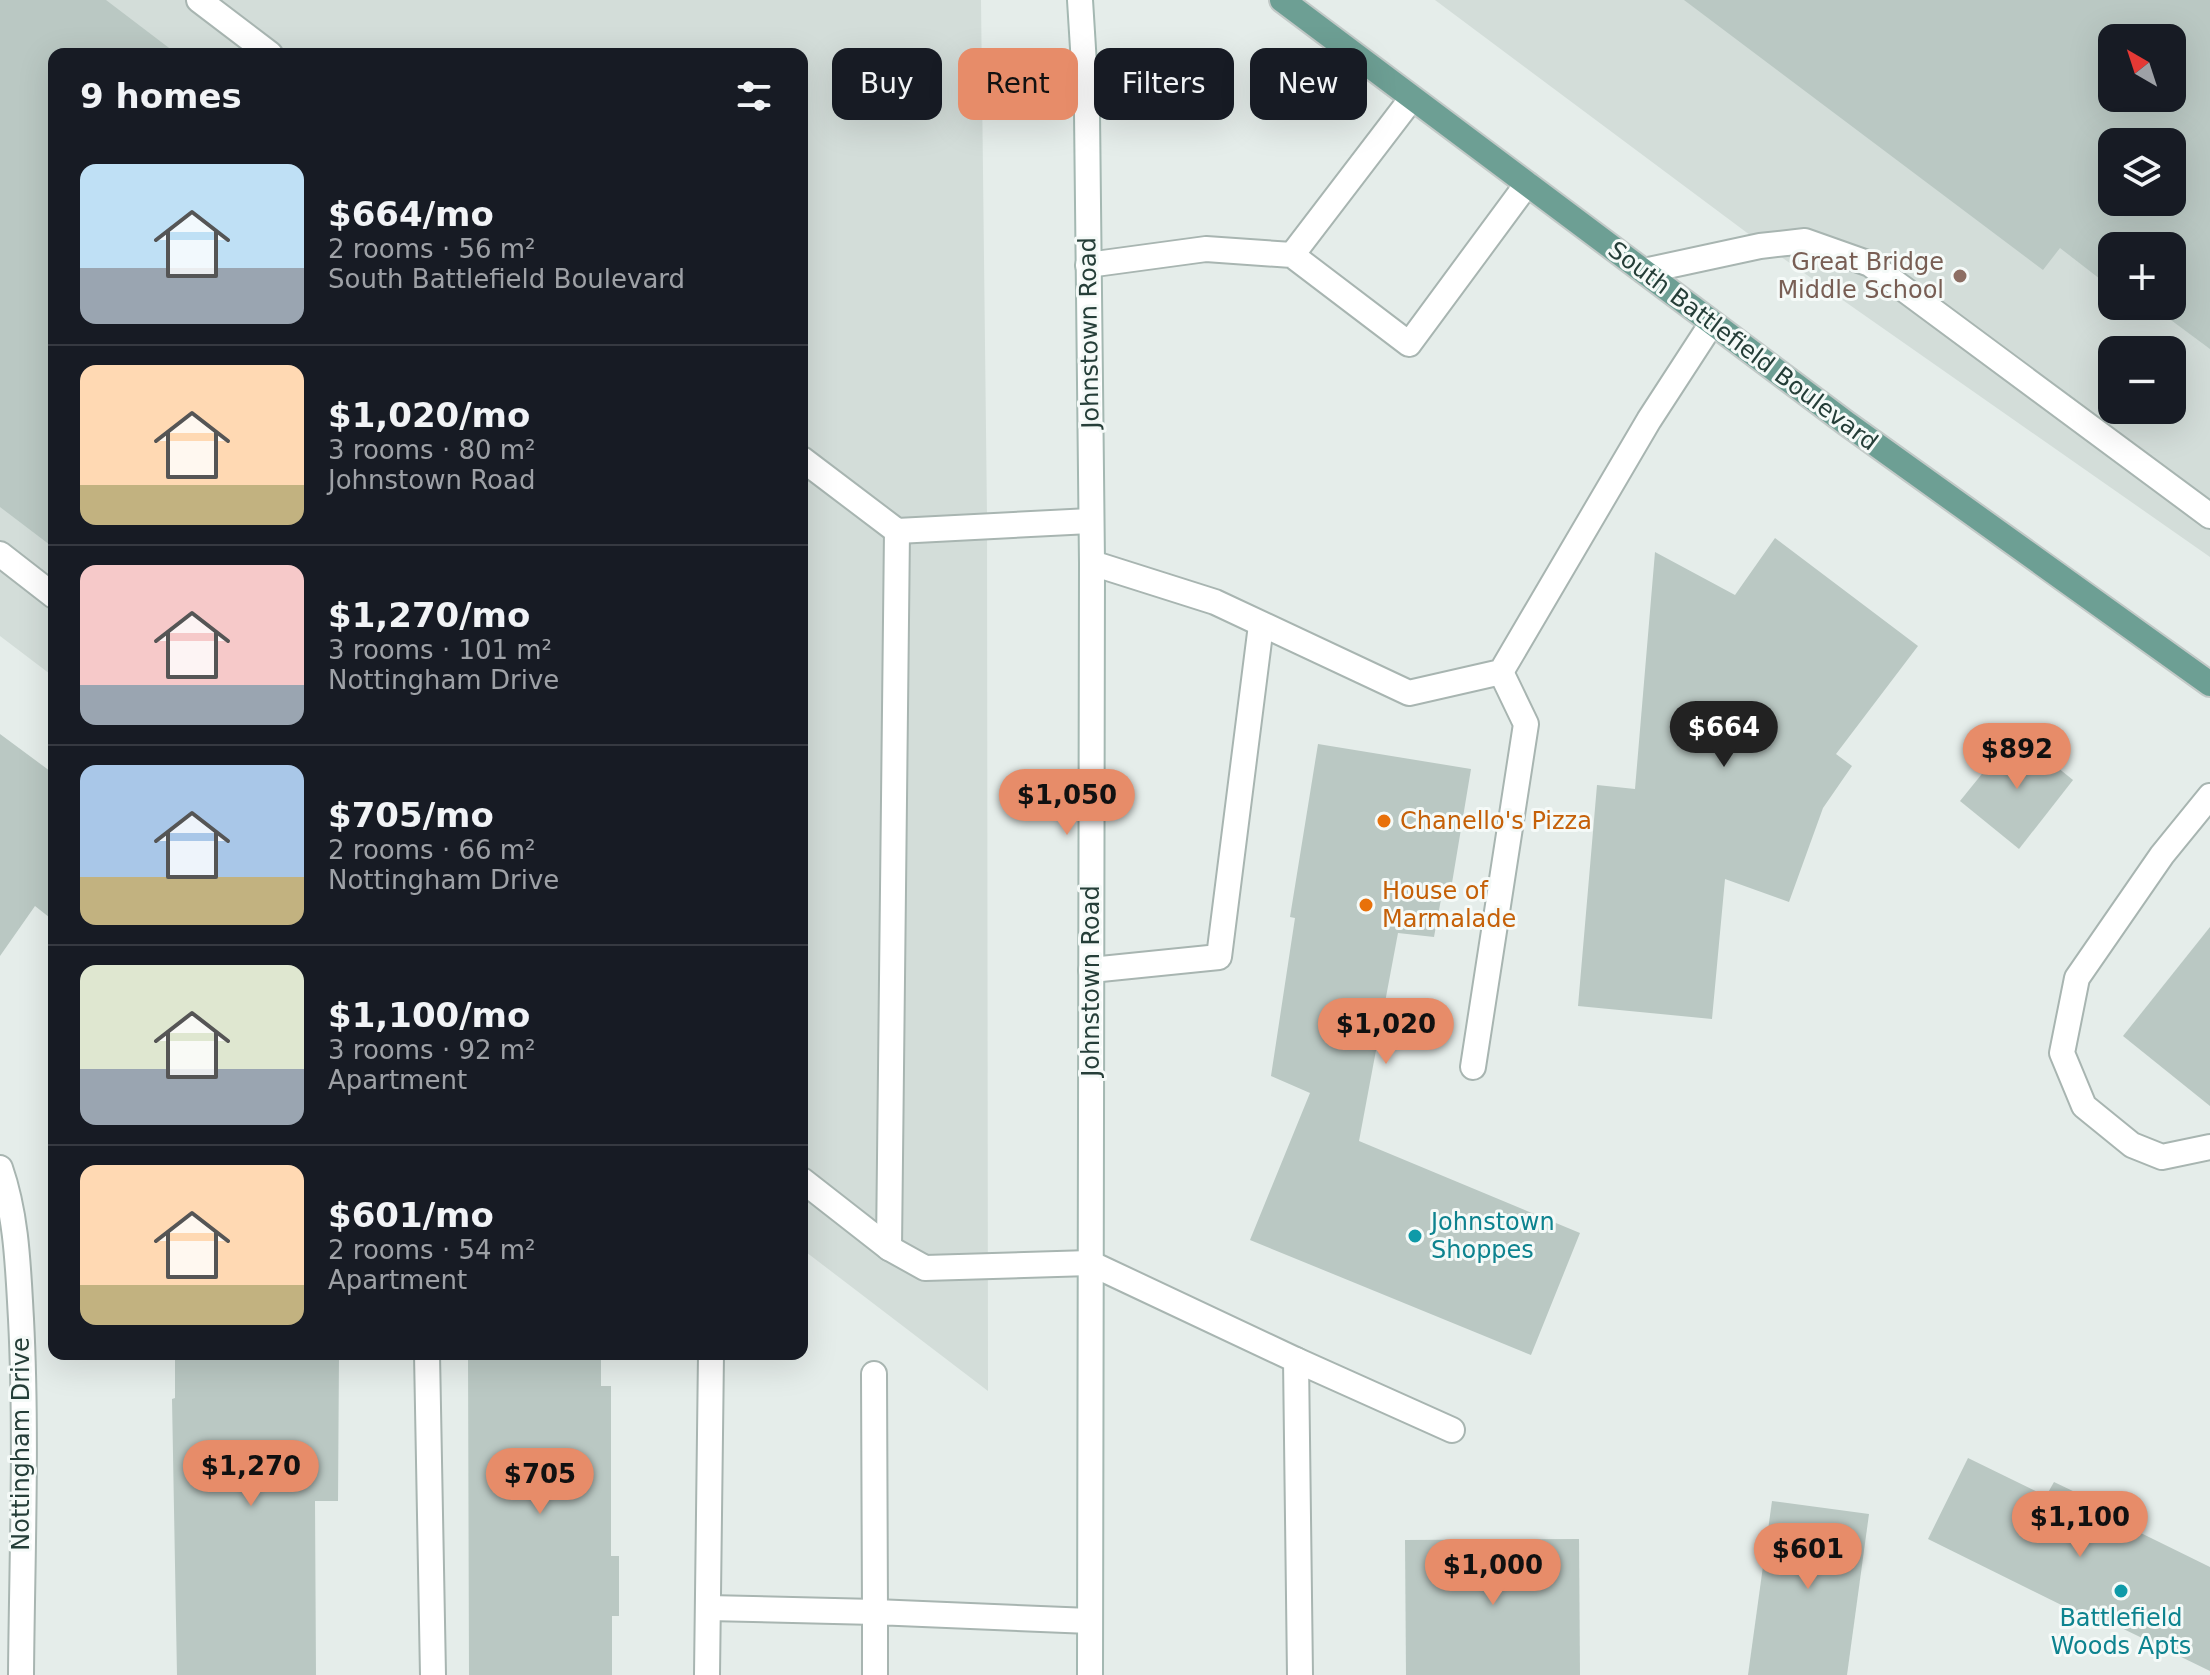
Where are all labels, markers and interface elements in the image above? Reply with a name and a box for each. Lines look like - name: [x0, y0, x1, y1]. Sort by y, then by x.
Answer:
- north arrow: [2098, 24, 2186, 112]
- map controls: [2098, 24, 2186, 424]
- chip: Buy: [832, 48, 942, 120]
- chip: Rent: [958, 48, 1078, 120]
- chip: Filters: [1094, 48, 1234, 120]
- chip: New: [1250, 48, 1367, 120]
- icon: filters: [732, 74, 776, 118]
- text: 9 homes: [80, 76, 242, 116]
- button: layers: [2098, 128, 2186, 216]
- text: $664/mo: [328, 194, 494, 234]
- icon: home: [144, 196, 240, 292]
- button: +: [2098, 232, 2186, 320]
- text: 2 rooms · 56 m²: [328, 234, 536, 264]
- street label: South Battlefield Boulevard: [1603, 236, 1883, 456]
- street label: Johnstown Road: [1073, 237, 1105, 431]
- place label: Great Bridge Middle School: [1777, 248, 1944, 304]
- text: South Battlefield Boulevard: [328, 264, 685, 294]
- marker: Great Bridge Middle School: [1951, 267, 1969, 285]
- button: −: [2098, 336, 2186, 424]
- text: $1,020/mo: [328, 395, 530, 435]
- icon: home: [144, 397, 240, 493]
- text: 3 rooms · 80 m²: [328, 435, 536, 465]
- text: Johnstown Road: [328, 465, 535, 495]
- text: $1,270/mo: [328, 595, 530, 635]
- icon: home: [144, 597, 240, 693]
- text: 3 rooms · 101 m²: [328, 635, 552, 665]
- text: Nottingham Drive: [328, 665, 559, 695]
- pin: $664: [1677, 701, 1771, 769]
- text: $664: [1688, 712, 1760, 742]
- pin: $892: [1970, 723, 2064, 791]
- text: $892: [1981, 734, 2053, 764]
- pin: $1,050: [1002, 769, 1132, 837]
- text: $1,050: [1017, 780, 1117, 810]
- text: $705/mo: [328, 795, 494, 835]
- icon: home: [144, 797, 240, 893]
- place label: Chanello's Pizza: [1400, 807, 1592, 835]
- marker: Chanello's Pizza: [1375, 812, 1393, 830]
- text: 2 rooms · 66 m²: [328, 835, 536, 865]
- text: Nottingham Drive: [328, 865, 559, 895]
- place label: House of Marmalade: [1382, 877, 1516, 933]
- street label: Johnstown Road: [1077, 885, 1105, 1079]
- marker: House of Marmalade: [1357, 896, 1375, 914]
- text: $1,100/mo: [328, 995, 530, 1035]
- icon: home: [144, 997, 240, 1093]
- pin: $1,020: [1321, 998, 1451, 1066]
- text: $1,020: [1336, 1009, 1436, 1039]
- text: 3 rooms · 92 m²: [328, 1035, 536, 1065]
- text: Apartment: [328, 1065, 467, 1095]
- text: $601/mo: [328, 1195, 494, 1235]
- icon: home: [144, 1197, 240, 1293]
- place label: Johnstown Shoppes: [1429, 1208, 1555, 1264]
- marker: Johnstown Shoppes: [1406, 1227, 1424, 1245]
- text: 2 rooms · 54 m²: [328, 1235, 536, 1265]
- text: Apartment: [328, 1265, 467, 1295]
- street label: Nottingham Drive: [7, 1337, 35, 1551]
- pin: $1,270: [186, 1440, 316, 1508]
- pin: $705: [493, 1448, 587, 1516]
- text: $1,270: [201, 1451, 301, 1481]
- text: $705: [504, 1459, 576, 1489]
- pin: $1,100: [2015, 1491, 2145, 1559]
- text: $1,100: [2030, 1502, 2130, 1532]
- pin: $601: [1761, 1523, 1855, 1591]
- text: $601: [1772, 1534, 1844, 1564]
- pin: $1,000: [1428, 1539, 1558, 1607]
- text: $1,000: [1443, 1550, 1543, 1580]
- marker: Battlefield Woods Apts: [2112, 1582, 2130, 1600]
- place label: Battlefield Woods Apts: [2051, 1604, 2191, 1660]

